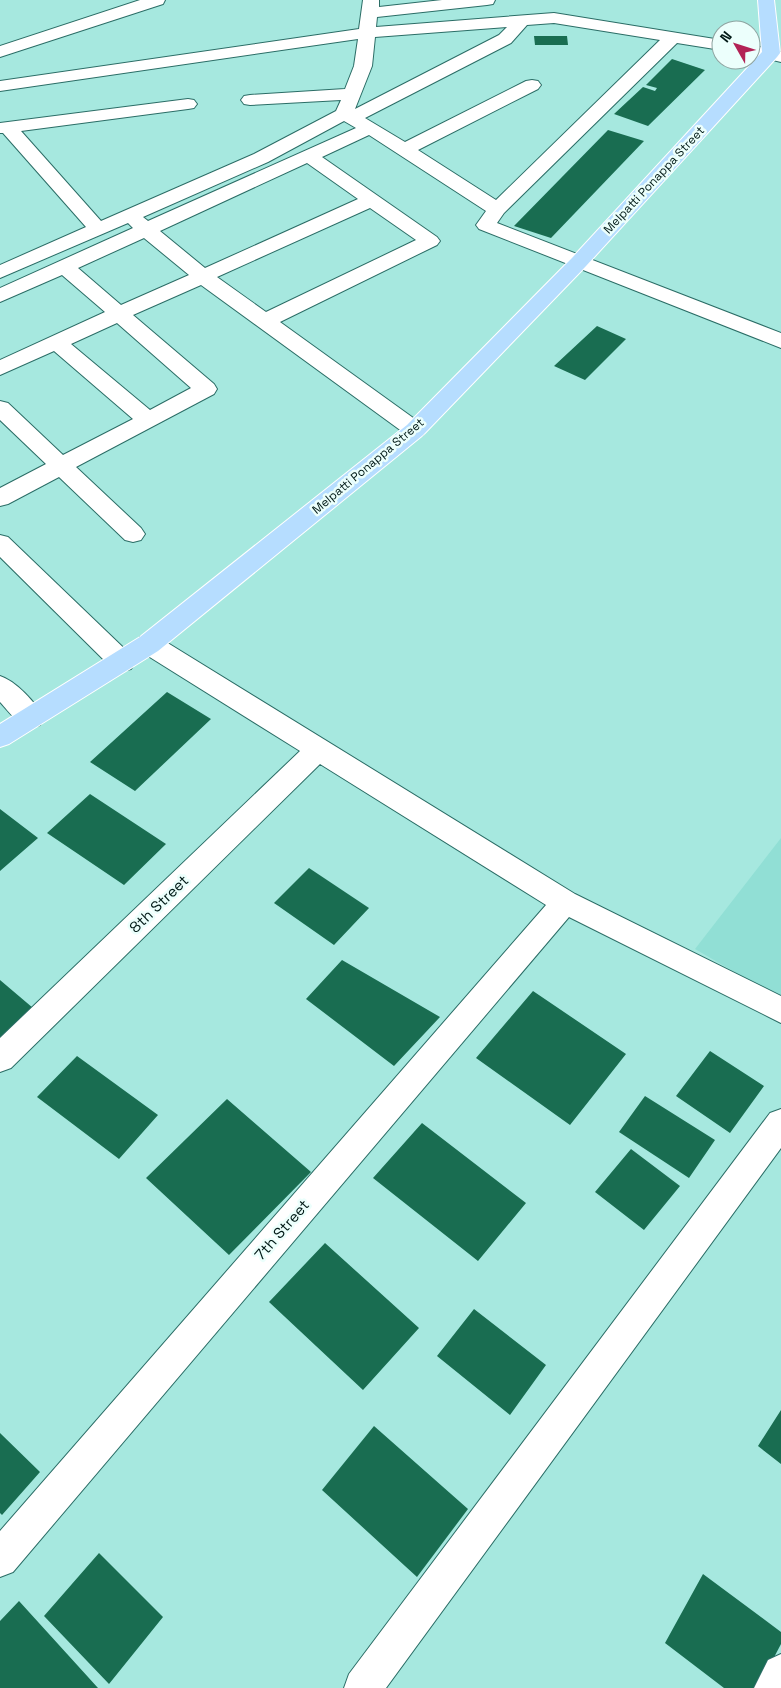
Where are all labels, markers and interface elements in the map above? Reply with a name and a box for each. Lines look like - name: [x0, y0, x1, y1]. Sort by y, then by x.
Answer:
- north arrow: [711, 20, 761, 70]
- text: N: [716, 28, 736, 46]
- street label: Melpatti Ponappa Street: [600, 123, 708, 237]
- street label: Melpatti Ponappa Street: [309, 414, 427, 518]
- street label: 8th Street: [125, 871, 192, 937]
- street label: 7th Street: [250, 1195, 313, 1264]

